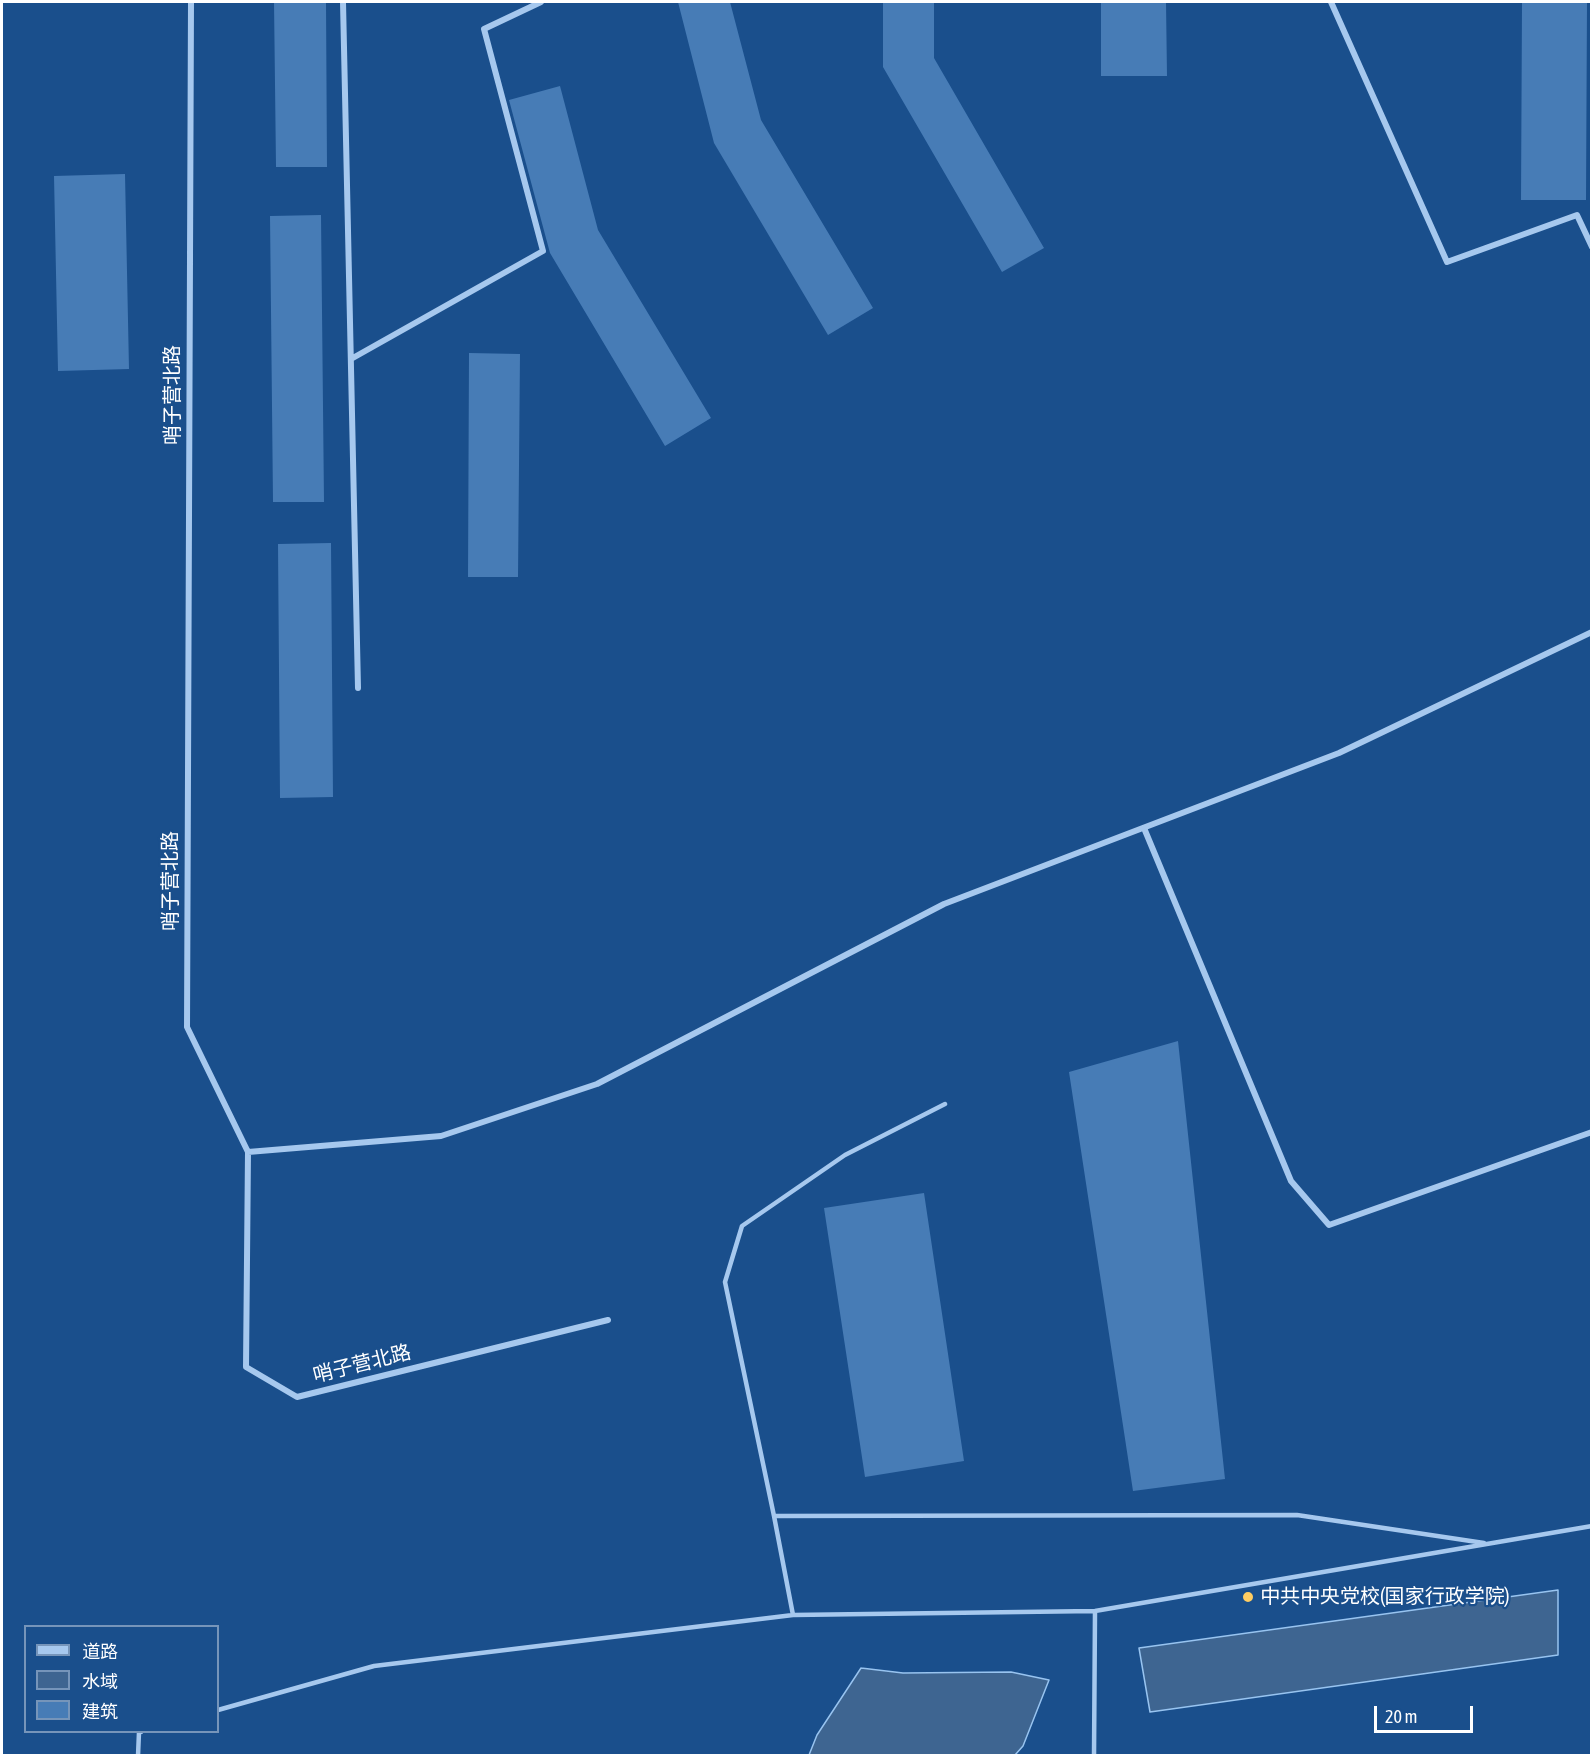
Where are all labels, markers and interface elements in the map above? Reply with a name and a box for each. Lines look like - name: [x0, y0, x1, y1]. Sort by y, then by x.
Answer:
- street label: 哨子营北路: [161, 345, 185, 445]
- street label: 哨子营北路: [159, 831, 183, 931]
- street label: 哨子营北路: [311, 1340, 413, 1388]
- place label: 中共中央党校(国家行政学院): [1260, 1585, 1510, 1609]
- marker: 中共中央党校(国家行政学院): [1241, 1590, 1255, 1604]
- legend: [24, 1625, 219, 1733]
- text: 道路: [82, 1641, 118, 1662]
- text: 水域: [82, 1671, 118, 1692]
- scale bar: [1377, 1694, 1476, 1732]
- text: 建筑: [82, 1701, 118, 1722]
- text: 20 m: [1385, 1706, 1417, 1727]

